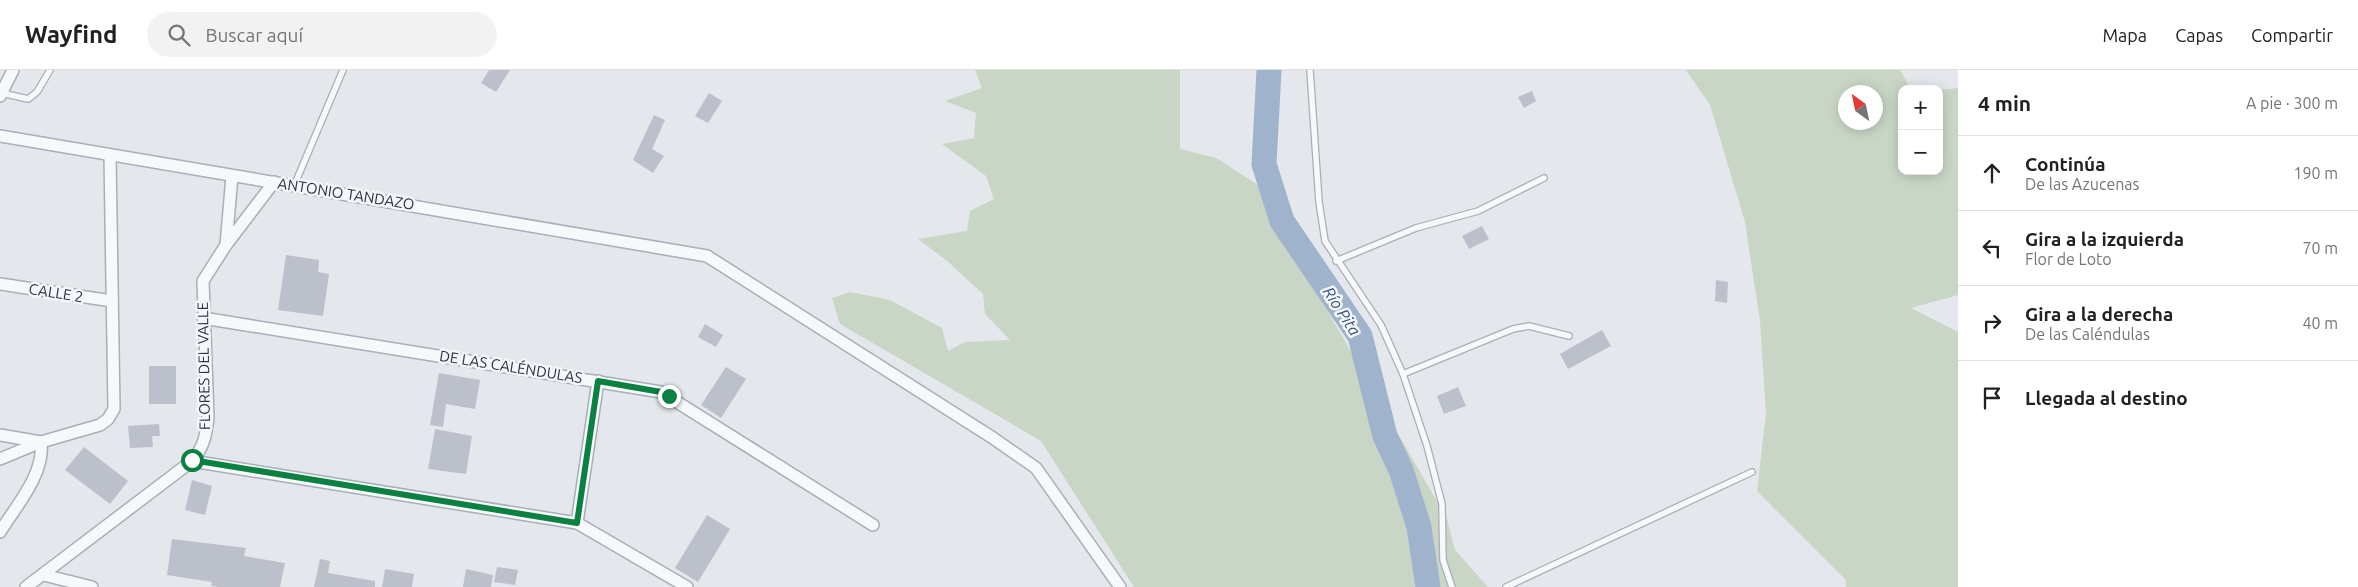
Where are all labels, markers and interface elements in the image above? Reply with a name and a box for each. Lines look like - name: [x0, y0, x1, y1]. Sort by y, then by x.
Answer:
- search box: [147, 12, 497, 57]
- text: Wayfind: [25, 21, 117, 48]
- icon: search: [165, 21, 193, 49]
- text: Buscar aquí: [205, 24, 303, 46]
- text: Mapa: [2102, 25, 2147, 45]
- text: Capas: [2175, 25, 2223, 45]
- text: Compartir: [2251, 25, 2333, 45]
- north arrow: [1838, 85, 1883, 130]
- map controls: [1898, 85, 1943, 175]
- button: +: [1898, 85, 1943, 130]
- text: 4 min: [1978, 91, 2031, 115]
- text: A pie · 300 m: [2246, 94, 2338, 112]
- button: −: [1898, 130, 1943, 175]
- text: Continúa: [2025, 153, 2106, 175]
- icon: ahead: [1978, 159, 2006, 187]
- text: 190 m: [2293, 164, 2338, 182]
- street label: ANTONIO TANDAZO: [277, 174, 416, 213]
- text: De las Azucenas: [2025, 175, 2140, 193]
- text: Gira a la izquierda: [2025, 228, 2184, 250]
- icon: left: [1978, 234, 2006, 262]
- text: 70 m: [2302, 239, 2338, 257]
- text: Flor de Loto: [2025, 250, 2112, 268]
- street label: CALLE 2: [28, 280, 85, 305]
- water label: Río Pita: [1320, 283, 1365, 339]
- street label: FLORES DEL VALLE: [194, 302, 213, 430]
- text: Gira a la derecha: [2025, 303, 2173, 325]
- icon: right: [1978, 309, 2006, 337]
- text: 40 m: [2302, 314, 2338, 332]
- text: De las Caléndulas: [2025, 325, 2150, 343]
- street label: DE LAS CALÉNDULAS: [438, 347, 584, 386]
- icon: arrive: [1978, 384, 2006, 412]
- route end: [658, 385, 681, 408]
- text: Llegada al destino: [2025, 387, 2188, 409]
- route start: [181, 449, 204, 472]

